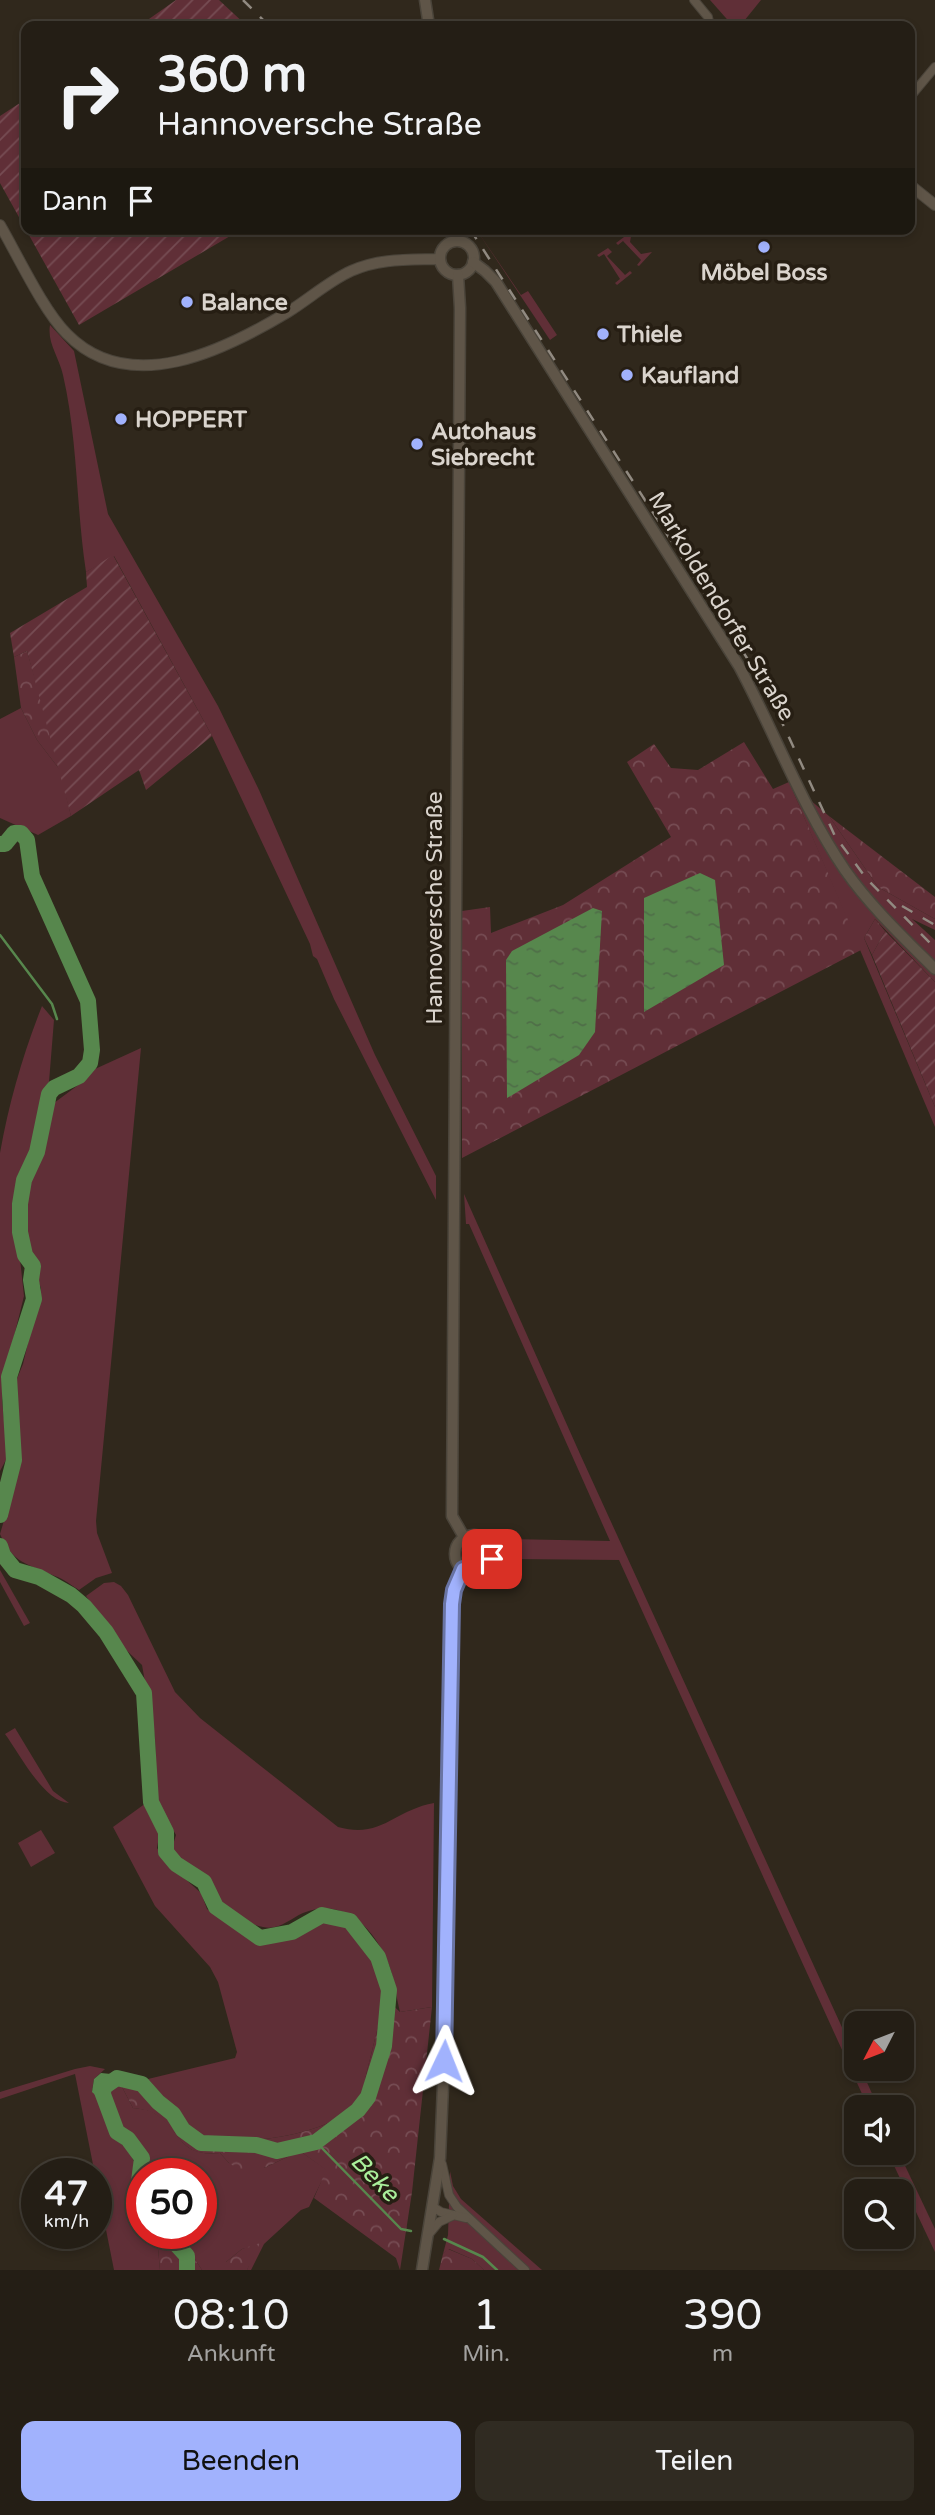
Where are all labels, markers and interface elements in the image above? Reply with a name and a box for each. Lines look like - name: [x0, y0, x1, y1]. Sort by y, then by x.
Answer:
- text: 360 m: [157, 46, 307, 105]
- icon: right: [42, 49, 133, 140]
- text: Hannoversche Straße: [157, 106, 482, 144]
- icon: arrive: [122, 182, 160, 220]
- text: Dann: [42, 186, 108, 217]
- marker: Möbel Boss: [756, 239, 772, 255]
- place label: Möbel Boss: [700, 259, 828, 287]
- place label: Balance: [201, 289, 288, 317]
- marker: Balance: [179, 294, 195, 310]
- place label: Thiele: [616, 321, 682, 349]
- marker: Thiele: [595, 326, 611, 342]
- place label: Kaufland: [641, 362, 739, 390]
- marker: Kaufland: [619, 367, 635, 383]
- place label: HOPPERT: [135, 406, 248, 434]
- marker: HOPPERT: [113, 411, 129, 427]
- place label: Autohaus Siebrecht: [431, 418, 536, 472]
- marker: Autohaus Siebrecht: [409, 436, 425, 452]
- street label: Markoldendorfer Straße: [642, 487, 801, 726]
- street label: Hannoversche Straße: [421, 791, 449, 1025]
- pin: [462, 1529, 522, 1589]
- icon: arrive: [473, 1540, 511, 1578]
- north arrow: [844, 2011, 914, 2081]
- map controls: [844, 2011, 914, 2249]
- position arrow: [407, 2024, 481, 2098]
- button: sound: [844, 2095, 914, 2165]
- water label: Beke: [345, 2147, 406, 2209]
- speed limit sign: 50: [126, 2158, 217, 2249]
- text: 47: [45, 2173, 88, 2215]
- button: search: [844, 2179, 914, 2249]
- text: km/h: [44, 2210, 89, 2232]
- text: 08:10: [173, 2290, 289, 2341]
- text: 1: [473, 2290, 499, 2341]
- text: 390: [683, 2290, 762, 2341]
- text: Ankunft: [187, 2340, 275, 2368]
- text: Min.: [462, 2340, 510, 2368]
- text: m: [712, 2340, 733, 2368]
- button: Beenden: [21, 2421, 461, 2501]
- button: Teilen: [475, 2421, 914, 2501]

